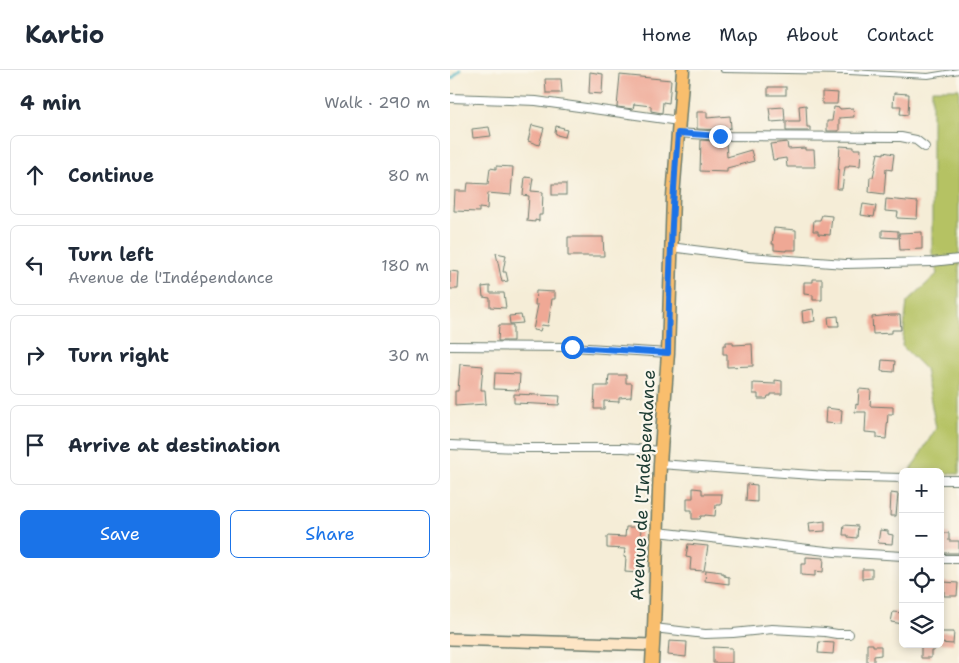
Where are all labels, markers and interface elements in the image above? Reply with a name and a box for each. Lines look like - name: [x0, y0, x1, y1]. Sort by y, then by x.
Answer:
- text: Kartio: [25, 19, 104, 51]
- text: Home: [642, 23, 691, 47]
- text: Map: [719, 23, 758, 47]
- text: About: [786, 23, 839, 47]
- text: Contact: [867, 23, 934, 47]
- text: 4 min: [20, 89, 81, 117]
- text: Walk · 290 m: [324, 92, 430, 113]
- route end: [709, 125, 732, 148]
- icon: ahead: [21, 161, 49, 189]
- text: Continue: [68, 163, 154, 188]
- text: 80 m: [388, 165, 429, 186]
- text: Turn left: [68, 242, 154, 267]
- icon: left: [21, 251, 49, 279]
- text: 180 m: [381, 255, 429, 276]
- text: Avenue de l'Indépendance: [68, 267, 274, 288]
- route start: [561, 336, 584, 359]
- icon: right: [21, 341, 49, 369]
- text: Turn right: [68, 343, 169, 368]
- text: 30 m: [388, 345, 429, 366]
- street label: Avenue de l'Indépendance: [625, 369, 661, 601]
- icon: arrive: [21, 431, 49, 459]
- text: Arrive at destination: [68, 433, 280, 458]
- map controls: [899, 468, 944, 648]
- button: +: [899, 468, 944, 513]
- button: Save: [20, 510, 220, 558]
- button: Share: [230, 510, 430, 558]
- button: −: [899, 513, 944, 558]
- button: locate: [899, 558, 944, 603]
- button: layers: [899, 603, 944, 648]

